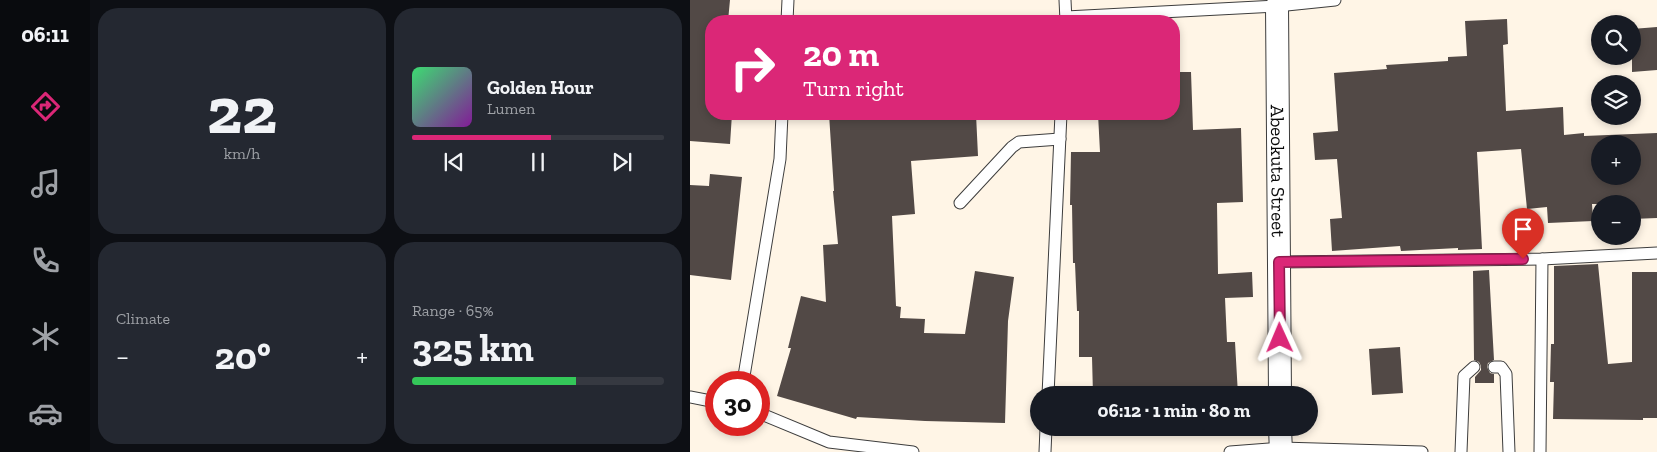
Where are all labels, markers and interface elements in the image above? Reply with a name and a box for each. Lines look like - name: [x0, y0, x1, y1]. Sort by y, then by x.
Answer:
- map controls: [1591, 15, 1641, 245]
- button: search: [1591, 15, 1641, 65]
- text: 06:11: [21, 21, 69, 48]
- text: 20 m: [803, 33, 879, 75]
- icon: right: [720, 35, 785, 100]
- text: 22: [207, 72, 277, 150]
- text: Turn right: [803, 75, 904, 102]
- button: layers: [1591, 75, 1641, 125]
- text: Golden Hour: [487, 76, 594, 99]
- icon: directions: [28, 89, 63, 124]
- text: Lumen: [487, 99, 535, 118]
- street label: Abeokuta Street: [1266, 105, 1290, 237]
- button: +: [1591, 135, 1641, 185]
- text: km/h: [224, 144, 260, 163]
- icon: previous: [440, 148, 468, 176]
- icon: pause: [524, 148, 552, 176]
- icon: next: [608, 148, 636, 176]
- icon: music: [28, 166, 63, 201]
- button: −: [1591, 195, 1641, 245]
- pin: [1502, 208, 1544, 259]
- icon: arrive: [1509, 215, 1537, 243]
- icon: phone: [28, 243, 63, 278]
- text: Range · 65%: [412, 301, 494, 320]
- text: Climate: [116, 309, 170, 328]
- position arrow: [1253, 311, 1305, 363]
- icon: climate: [28, 319, 63, 354]
- text: 325 km: [412, 325, 534, 371]
- text: 20°: [215, 333, 271, 379]
- text: −: [116, 340, 129, 373]
- text: +: [356, 340, 368, 373]
- speed limit sign: 30: [705, 371, 770, 436]
- icon: car: [28, 396, 63, 431]
- text: 06:12 · 1 min · 80 m: [1098, 399, 1250, 422]

